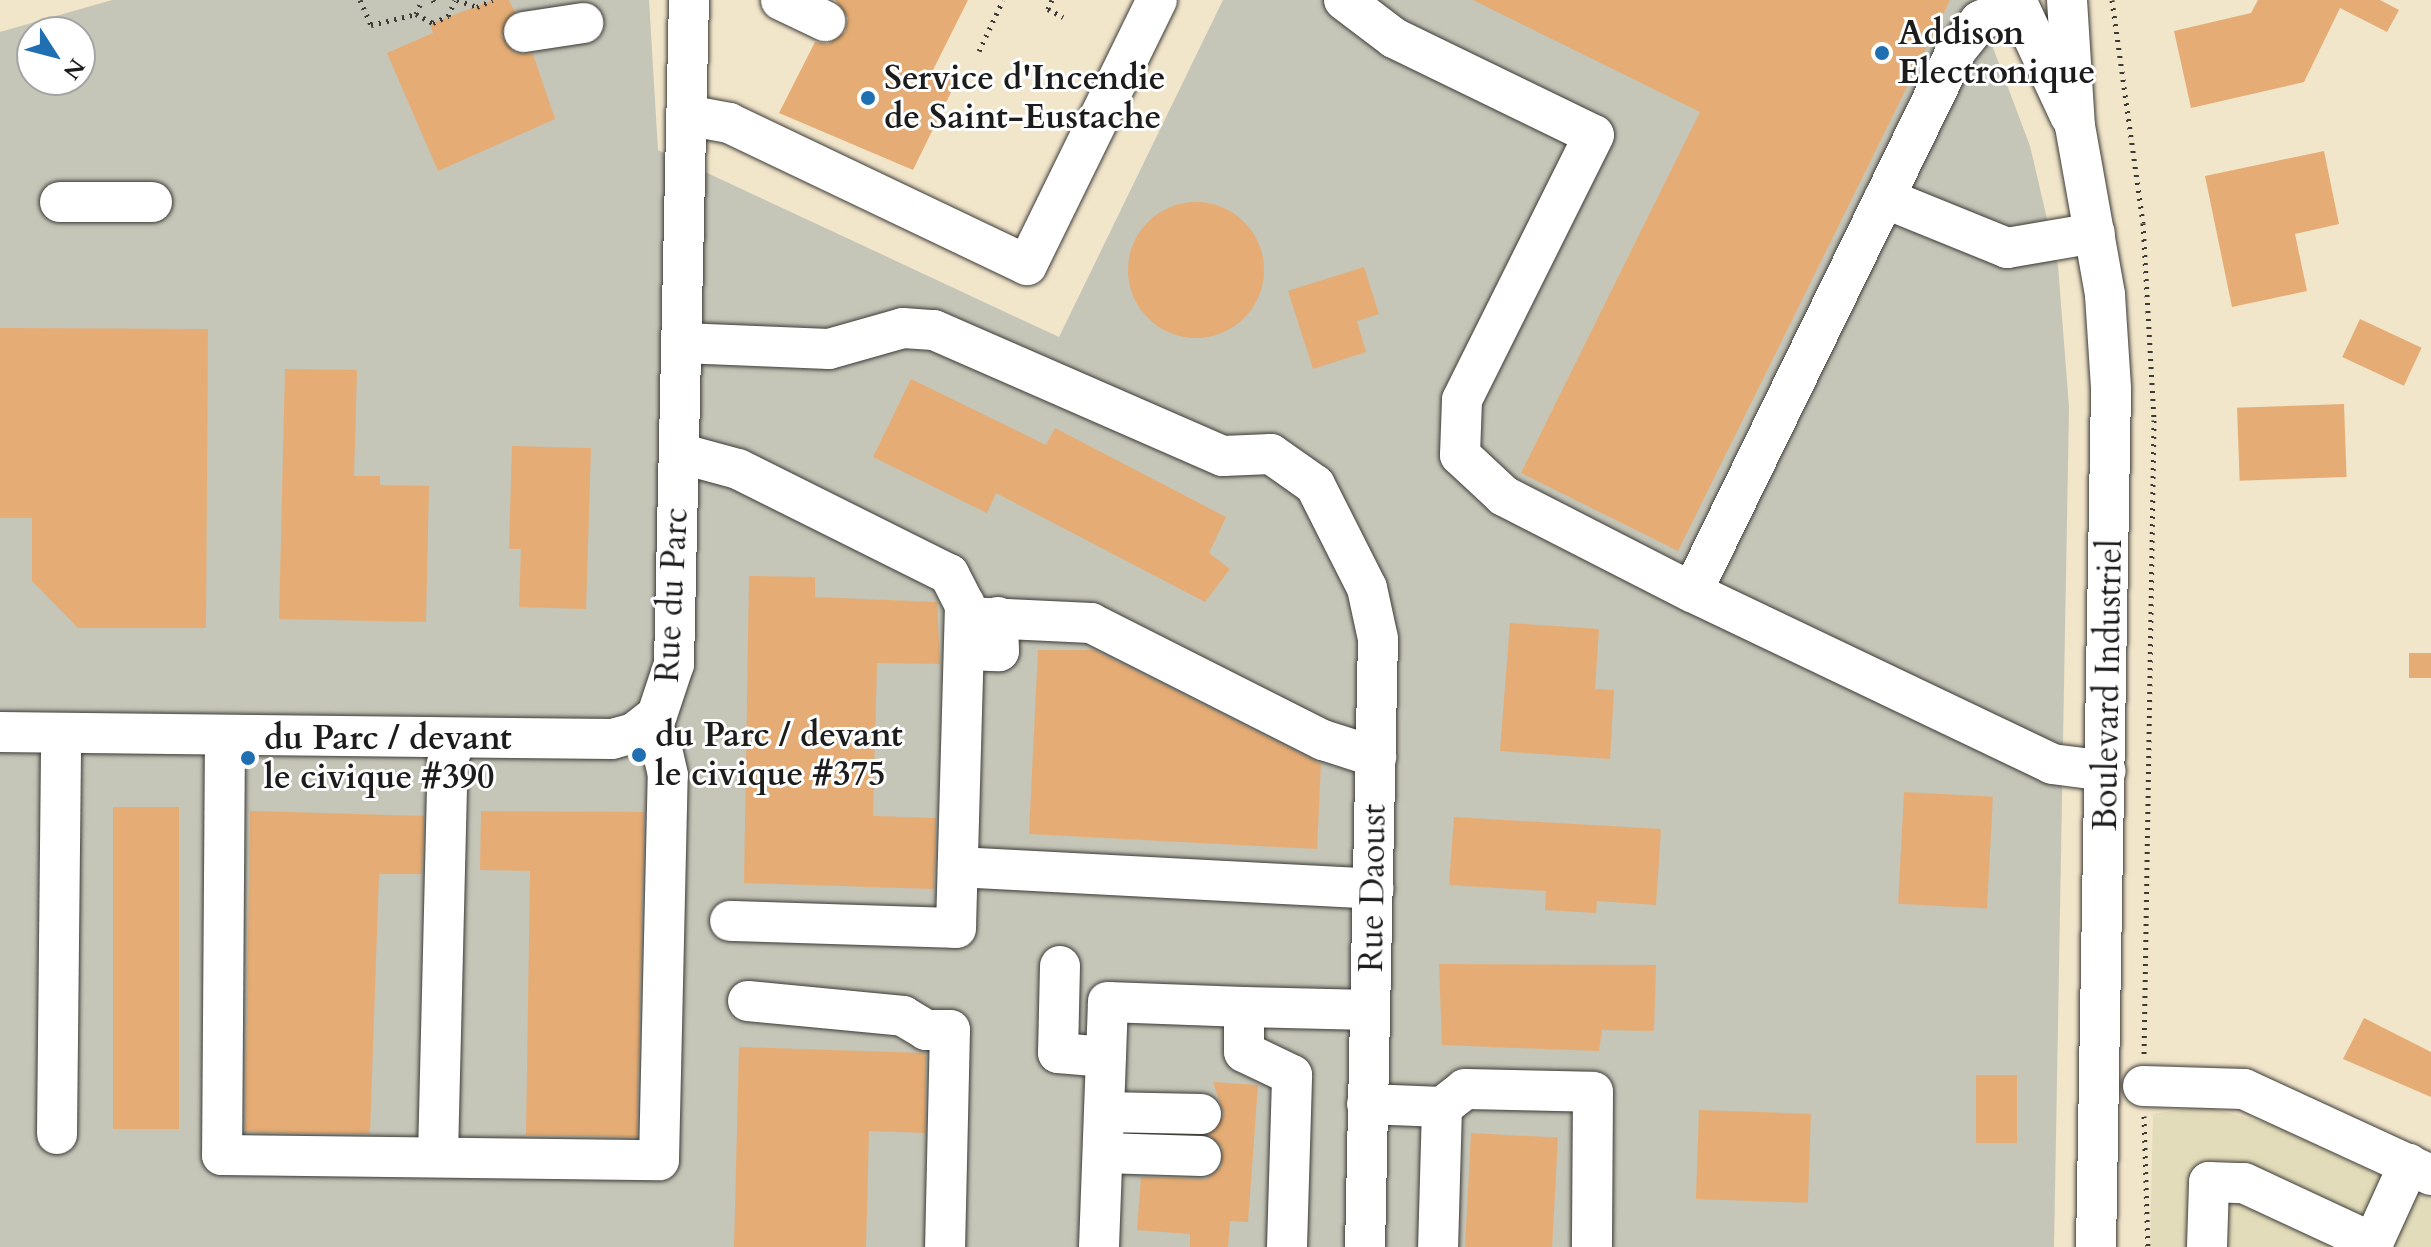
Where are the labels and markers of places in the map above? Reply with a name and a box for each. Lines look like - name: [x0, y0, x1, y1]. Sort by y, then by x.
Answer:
- place label: Addison Electronique: [1898, 13, 2095, 92]
- marker: Addison Electronique: [1873, 44, 1891, 62]
- place label: Service d'Incendie de Saint-Eustache: [884, 58, 1166, 138]
- marker: Service d'Incendie de Saint-Eustache: [859, 89, 877, 107]
- place label: du Parc / devant le civique #375: [655, 715, 903, 794]
- place label: du Parc / devant le civique #390: [264, 718, 512, 798]
- marker: du Parc / devant le civique #375: [630, 746, 648, 764]
- marker: du Parc / devant le civique #390: [239, 749, 257, 767]

